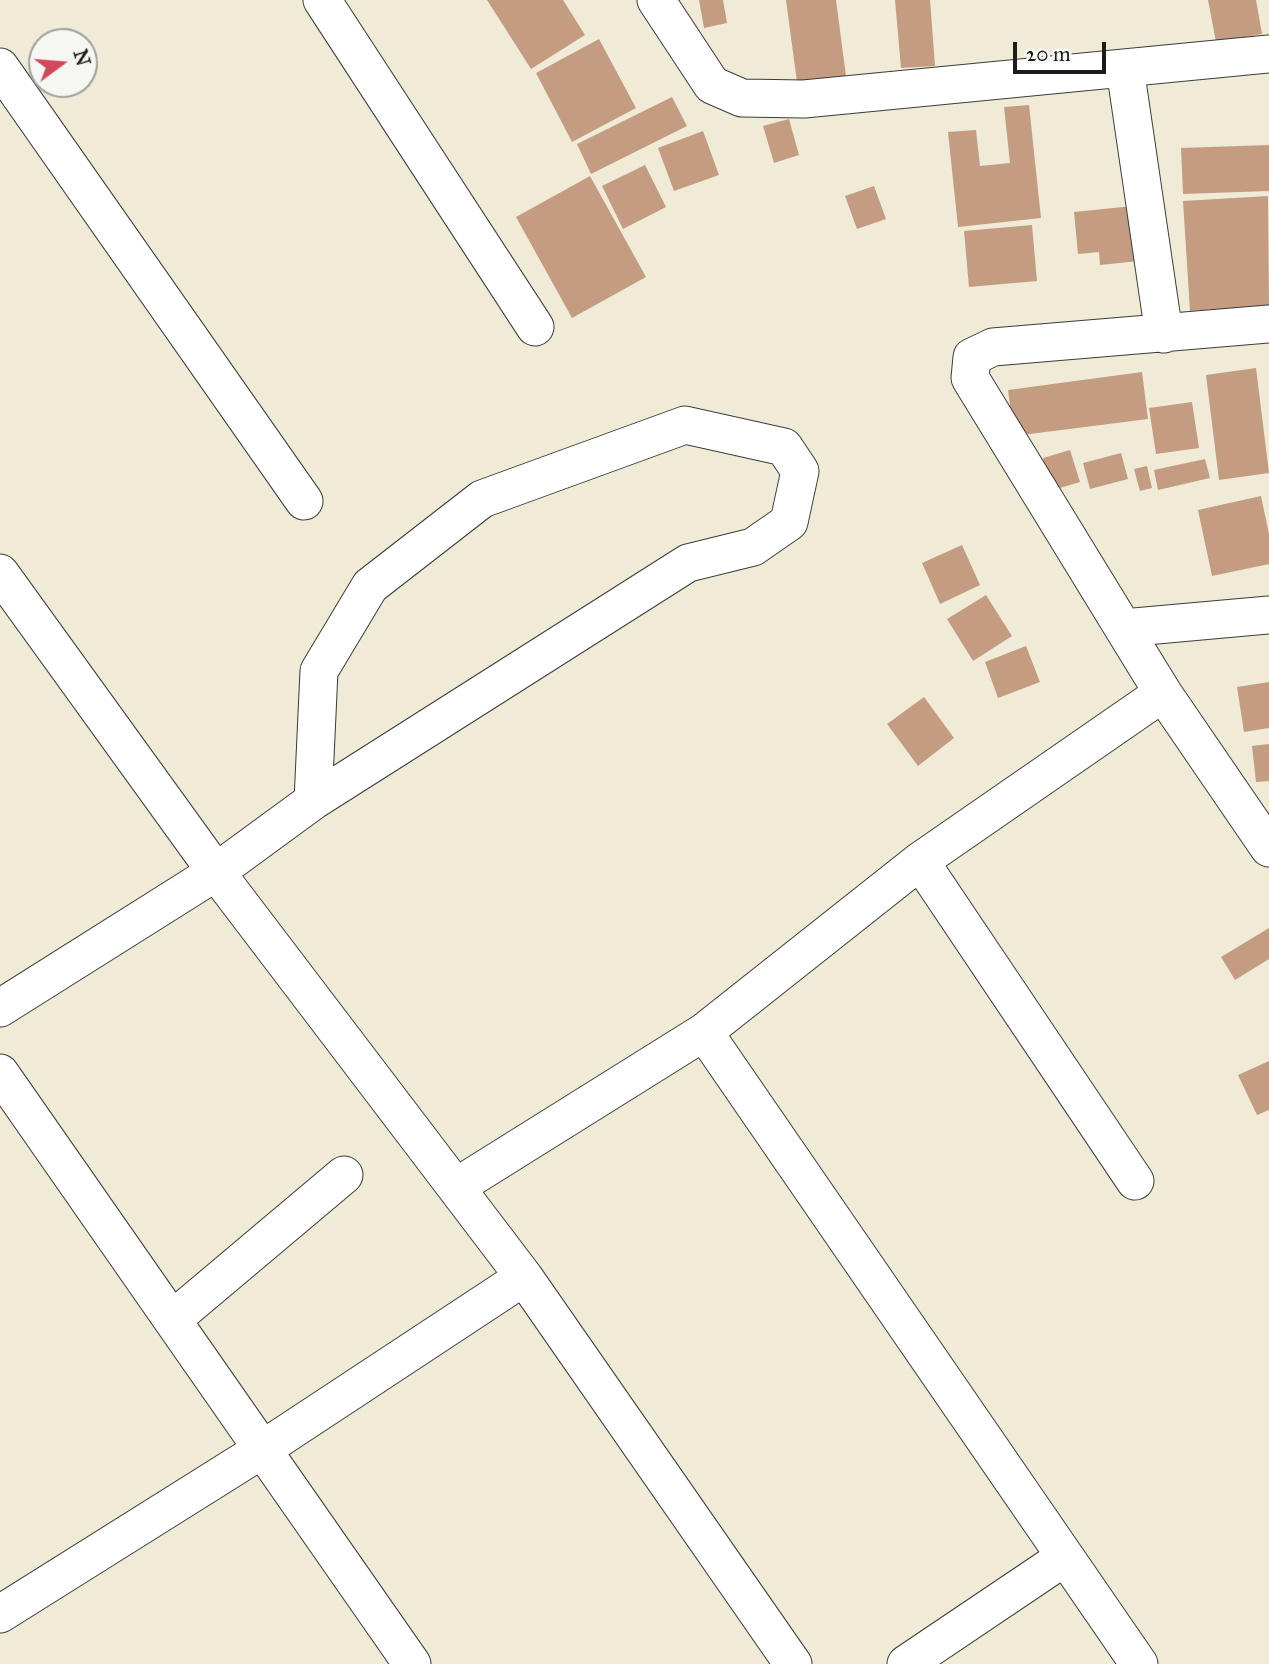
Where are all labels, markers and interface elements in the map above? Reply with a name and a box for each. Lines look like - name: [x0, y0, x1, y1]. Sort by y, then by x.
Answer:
- north arrow: [28, 28, 98, 98]
- scale bar: [1017, 28, 1110, 72]
- text: 20 m: [1026, 41, 1071, 67]
- text: N: [68, 47, 95, 69]

